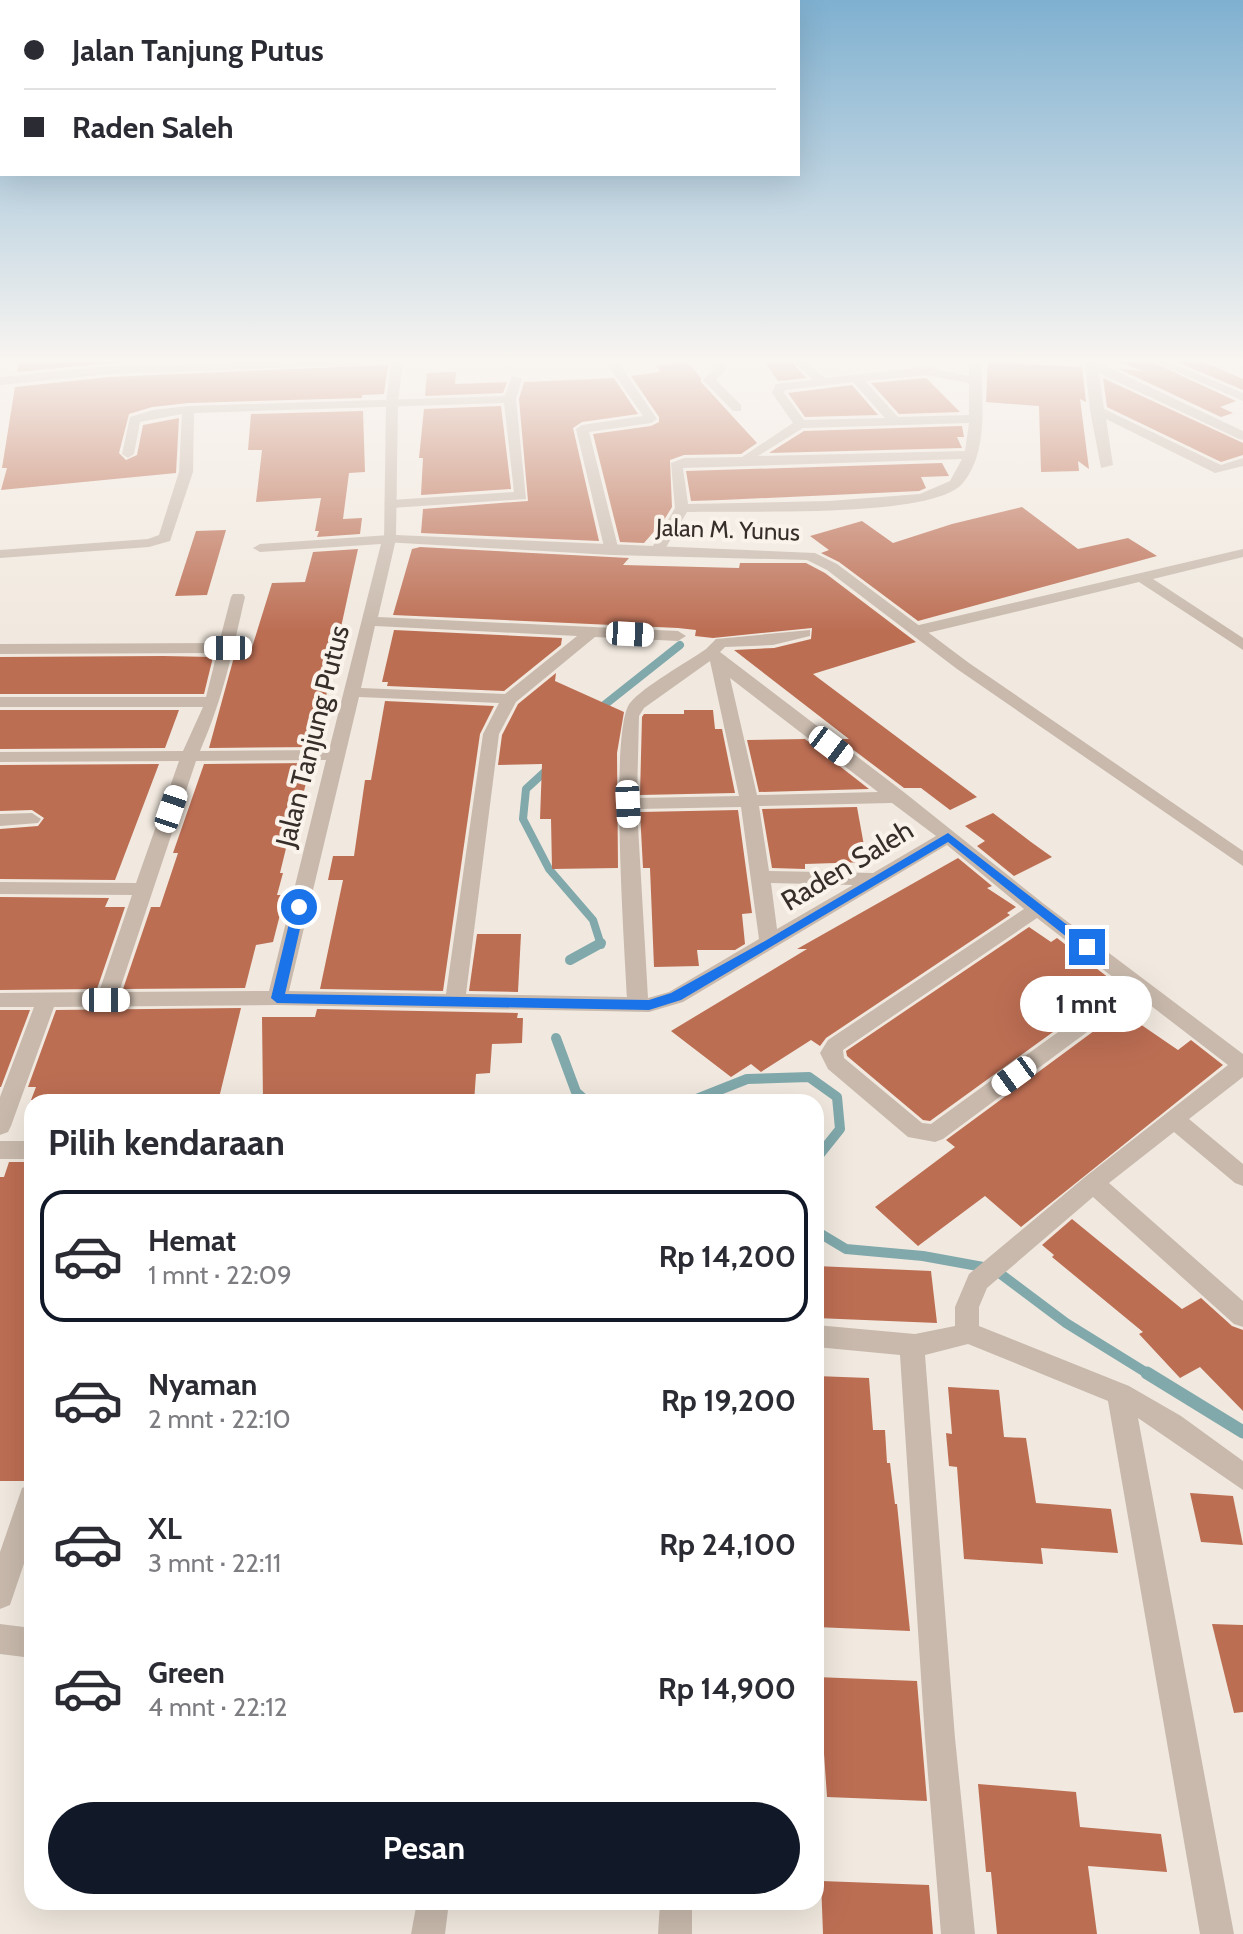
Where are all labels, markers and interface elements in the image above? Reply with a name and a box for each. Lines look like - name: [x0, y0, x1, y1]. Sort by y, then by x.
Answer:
- text: Jalan Tanjung Putus: [72, 32, 324, 69]
- text: Raden Saleh: [72, 109, 234, 146]
- street label: Jalan M. Yunus: [655, 512, 800, 547]
- car: [605, 621, 655, 647]
- street label: Jalan Tanjung Putus: [268, 622, 356, 851]
- car: [204, 636, 252, 660]
- car: [805, 722, 857, 770]
- car: [615, 779, 641, 829]
- car: [152, 782, 190, 836]
- street label: Raden Saleh: [775, 812, 919, 918]
- route start: [281, 889, 317, 925]
- route end: [1069, 929, 1105, 965]
- callout: 1 mnt: [1021, 975, 1153, 1031]
- car: [82, 988, 130, 1012]
- text: 1 mnt: [1055, 988, 1117, 1020]
- car: [988, 1052, 1040, 1100]
- text: Pilih kendaraan: [48, 1120, 285, 1164]
- icon: car: [52, 1220, 124, 1292]
- text: Hemat: [148, 1222, 236, 1259]
- text: Rp 14,200: [659, 1238, 796, 1275]
- text: 1 mnt · 22:09: [148, 1259, 292, 1291]
- icon: car: [52, 1364, 124, 1436]
- text: Nyaman: [148, 1366, 257, 1403]
- text: Rp 19,200: [661, 1382, 796, 1419]
- text: 2 mnt · 22:10: [148, 1403, 291, 1435]
- icon: car: [52, 1508, 124, 1580]
- text: XL: [148, 1510, 182, 1547]
- text: Rp 24,100: [659, 1526, 796, 1563]
- text: 3 mnt · 22:11: [148, 1547, 281, 1579]
- icon: car: [52, 1652, 124, 1724]
- text: Green: [148, 1654, 225, 1691]
- text: Rp 14,900: [658, 1670, 796, 1707]
- text: 4 mnt · 22:12: [148, 1691, 287, 1723]
- button: Pesan: [48, 1802, 800, 1894]

